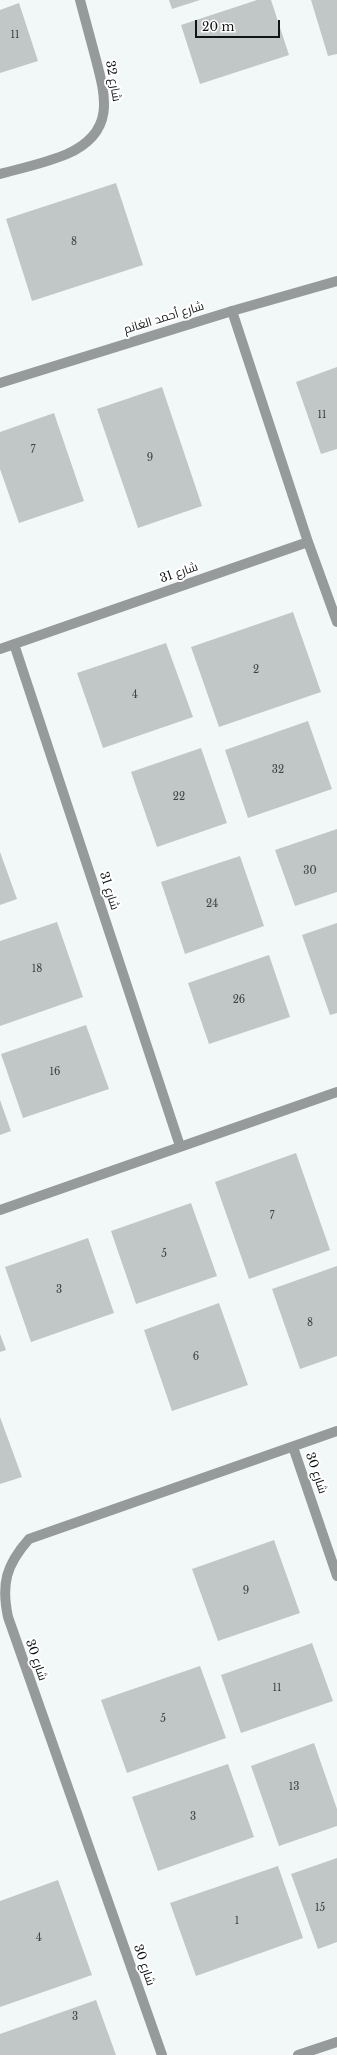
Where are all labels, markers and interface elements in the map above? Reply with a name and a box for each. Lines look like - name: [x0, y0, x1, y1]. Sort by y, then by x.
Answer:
- scale bar: [197, 12, 282, 38]
- text: 20 m: [202, 19, 234, 34]
- house number: 11: [11, 29, 19, 41]
- street label: شارع 32: [102, 59, 124, 103]
- house number: 8: [71, 236, 77, 248]
- street label: شارع أحمد الغانم: [122, 299, 206, 337]
- house number: 11: [318, 409, 326, 421]
- house number: 7: [30, 444, 36, 456]
- house number: 9: [147, 452, 153, 464]
- street label: شارع 31: [158, 560, 200, 586]
- house number: 2: [253, 664, 259, 676]
- house number: 4: [132, 689, 138, 701]
- house number: 32: [272, 764, 284, 776]
- house number: 22: [173, 791, 185, 803]
- house number: 30: [303, 865, 317, 877]
- street label: شارع 31: [96, 870, 122, 912]
- house number: 24: [206, 898, 218, 910]
- house number: 18: [32, 963, 42, 975]
- house number: 26: [233, 994, 245, 1006]
- house number: 16: [50, 1066, 60, 1078]
- house number: 7: [269, 1210, 275, 1222]
- house number: 5: [161, 1248, 167, 1260]
- house number: 3: [56, 1284, 62, 1296]
- house number: 8: [307, 1317, 313, 1329]
- house number: 6: [193, 1351, 199, 1363]
- street label: شارع 30: [302, 1450, 330, 1496]
- house number: 9: [243, 1585, 249, 1597]
- street label: شارع 30: [22, 1637, 50, 1683]
- house number: 11: [273, 1682, 281, 1694]
- house number: 5: [160, 1713, 166, 1725]
- house number: 13: [289, 1781, 299, 1793]
- house number: 3: [190, 1811, 196, 1823]
- house number: 15: [315, 1902, 325, 1914]
- house number: 1: [235, 1915, 239, 1927]
- house number: 4: [36, 1932, 42, 1944]
- street label: شارع 30: [130, 1942, 158, 1988]
- house number: 3: [72, 2011, 78, 2023]

